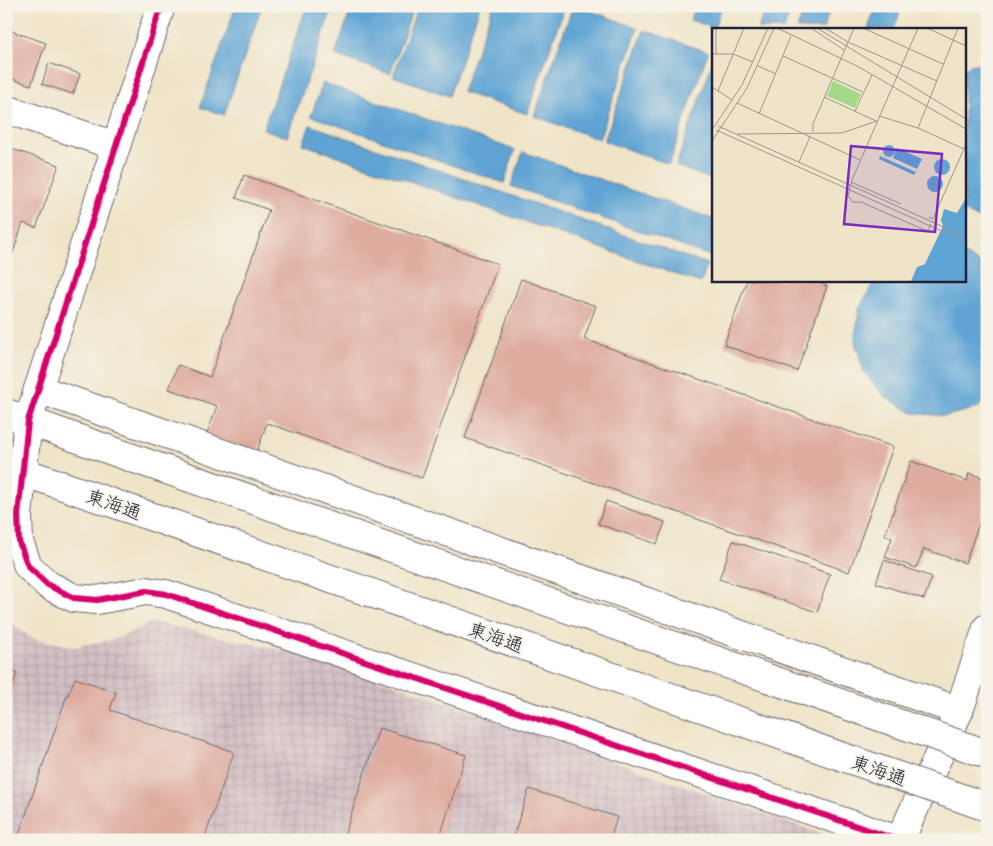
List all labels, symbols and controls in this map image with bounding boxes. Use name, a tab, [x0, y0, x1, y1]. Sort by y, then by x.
inset map	[712, 28, 966, 281]
street label: 東海通	[83, 482, 145, 526]
street label: 東海通	[465, 615, 527, 659]
street label: 東海通	[848, 748, 910, 792]

